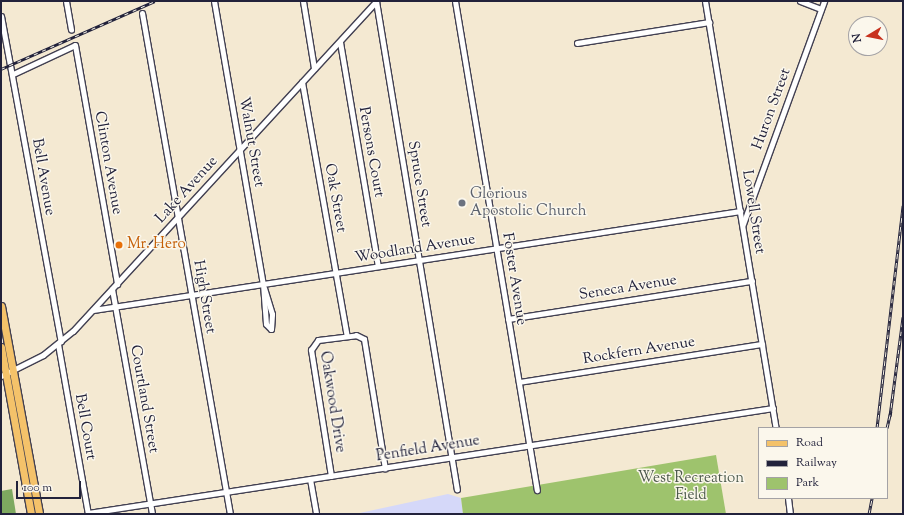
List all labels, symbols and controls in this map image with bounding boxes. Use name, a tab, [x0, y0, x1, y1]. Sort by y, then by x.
north arrow	[848, 16, 888, 56]
text: N	[849, 32, 866, 44]
street label: Huron Street	[749, 66, 795, 152]
street label: Walnut Street	[234, 95, 268, 189]
street label: Persons Court	[354, 105, 388, 199]
street label: Clinton Avenue	[90, 110, 126, 216]
street label: Bell Avenue	[27, 137, 59, 217]
street label: Spruce Street	[403, 140, 435, 228]
street label: Lake Avenue	[152, 153, 222, 227]
street label: Oak Street	[320, 162, 350, 234]
street label: Lowell Street	[737, 169, 769, 255]
place label: Glorious Apostolic Church	[470, 185, 587, 220]
marker: Glorious Apostolic Church	[457, 198, 467, 208]
street label: Woodland Avenue	[354, 231, 476, 267]
street label: Foster Avenue	[498, 232, 530, 326]
place label: Mr. Hero	[127, 236, 186, 254]
marker: Mr. Hero	[114, 240, 124, 250]
street label: High Street	[189, 259, 219, 335]
street label: Seneca Avenue	[578, 271, 678, 305]
street label: Rockfern Avenue	[582, 333, 696, 369]
street label: Courtland Street	[126, 344, 162, 454]
street label: Oakwood Drive	[315, 350, 349, 454]
street label: Bell Court	[70, 392, 100, 462]
legend	[758, 427, 888, 499]
street label: Penfield Avenue	[375, 432, 481, 466]
text: Road	[796, 434, 823, 452]
text: Railway	[796, 454, 837, 472]
park label: West Recreation Field	[638, 469, 744, 504]
scale bar	[18, 473, 83, 499]
text: Park	[796, 474, 819, 492]
text: 100 m	[23, 479, 52, 497]

